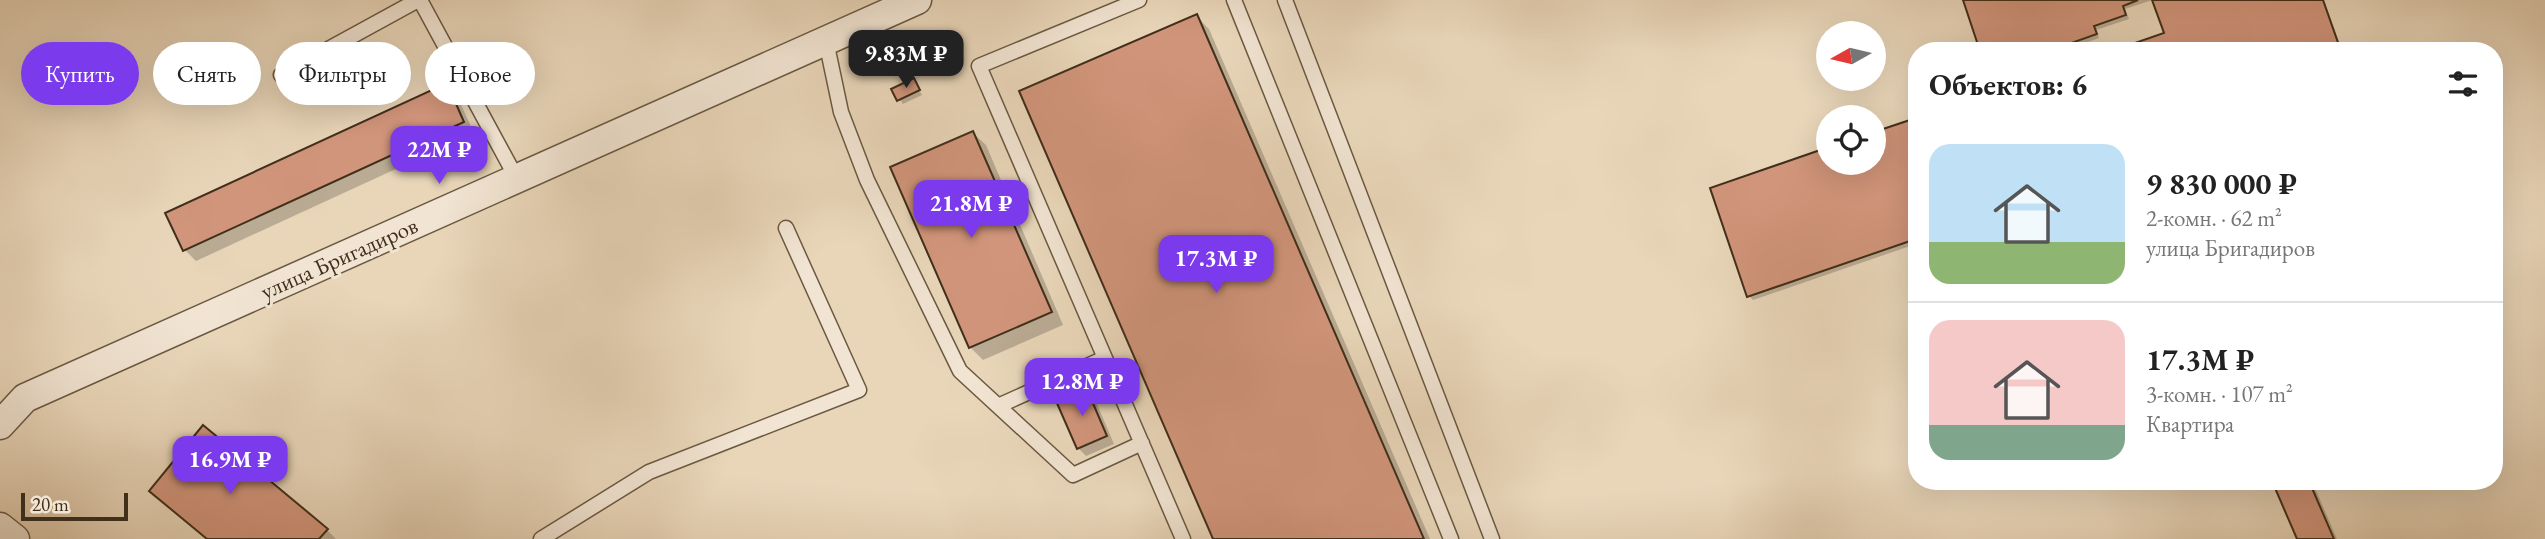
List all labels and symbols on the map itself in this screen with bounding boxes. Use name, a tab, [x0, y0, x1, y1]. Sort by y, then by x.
north arrow	[1816, 21, 1886, 91]
pin: 9.83M ₽	[841, 31, 971, 90]
pin: 22M ₽	[390, 127, 488, 186]
pin: 21.8M ₽	[906, 180, 1036, 240]
street label: улица Бригадиров	[256, 210, 422, 306]
pin: 17.3M ₽	[1151, 236, 1281, 295]
pin: 12.8M ₽	[1017, 358, 1147, 418]
pin: 16.9M ₽	[165, 436, 295, 496]
scale bar	[21, 490, 128, 522]

